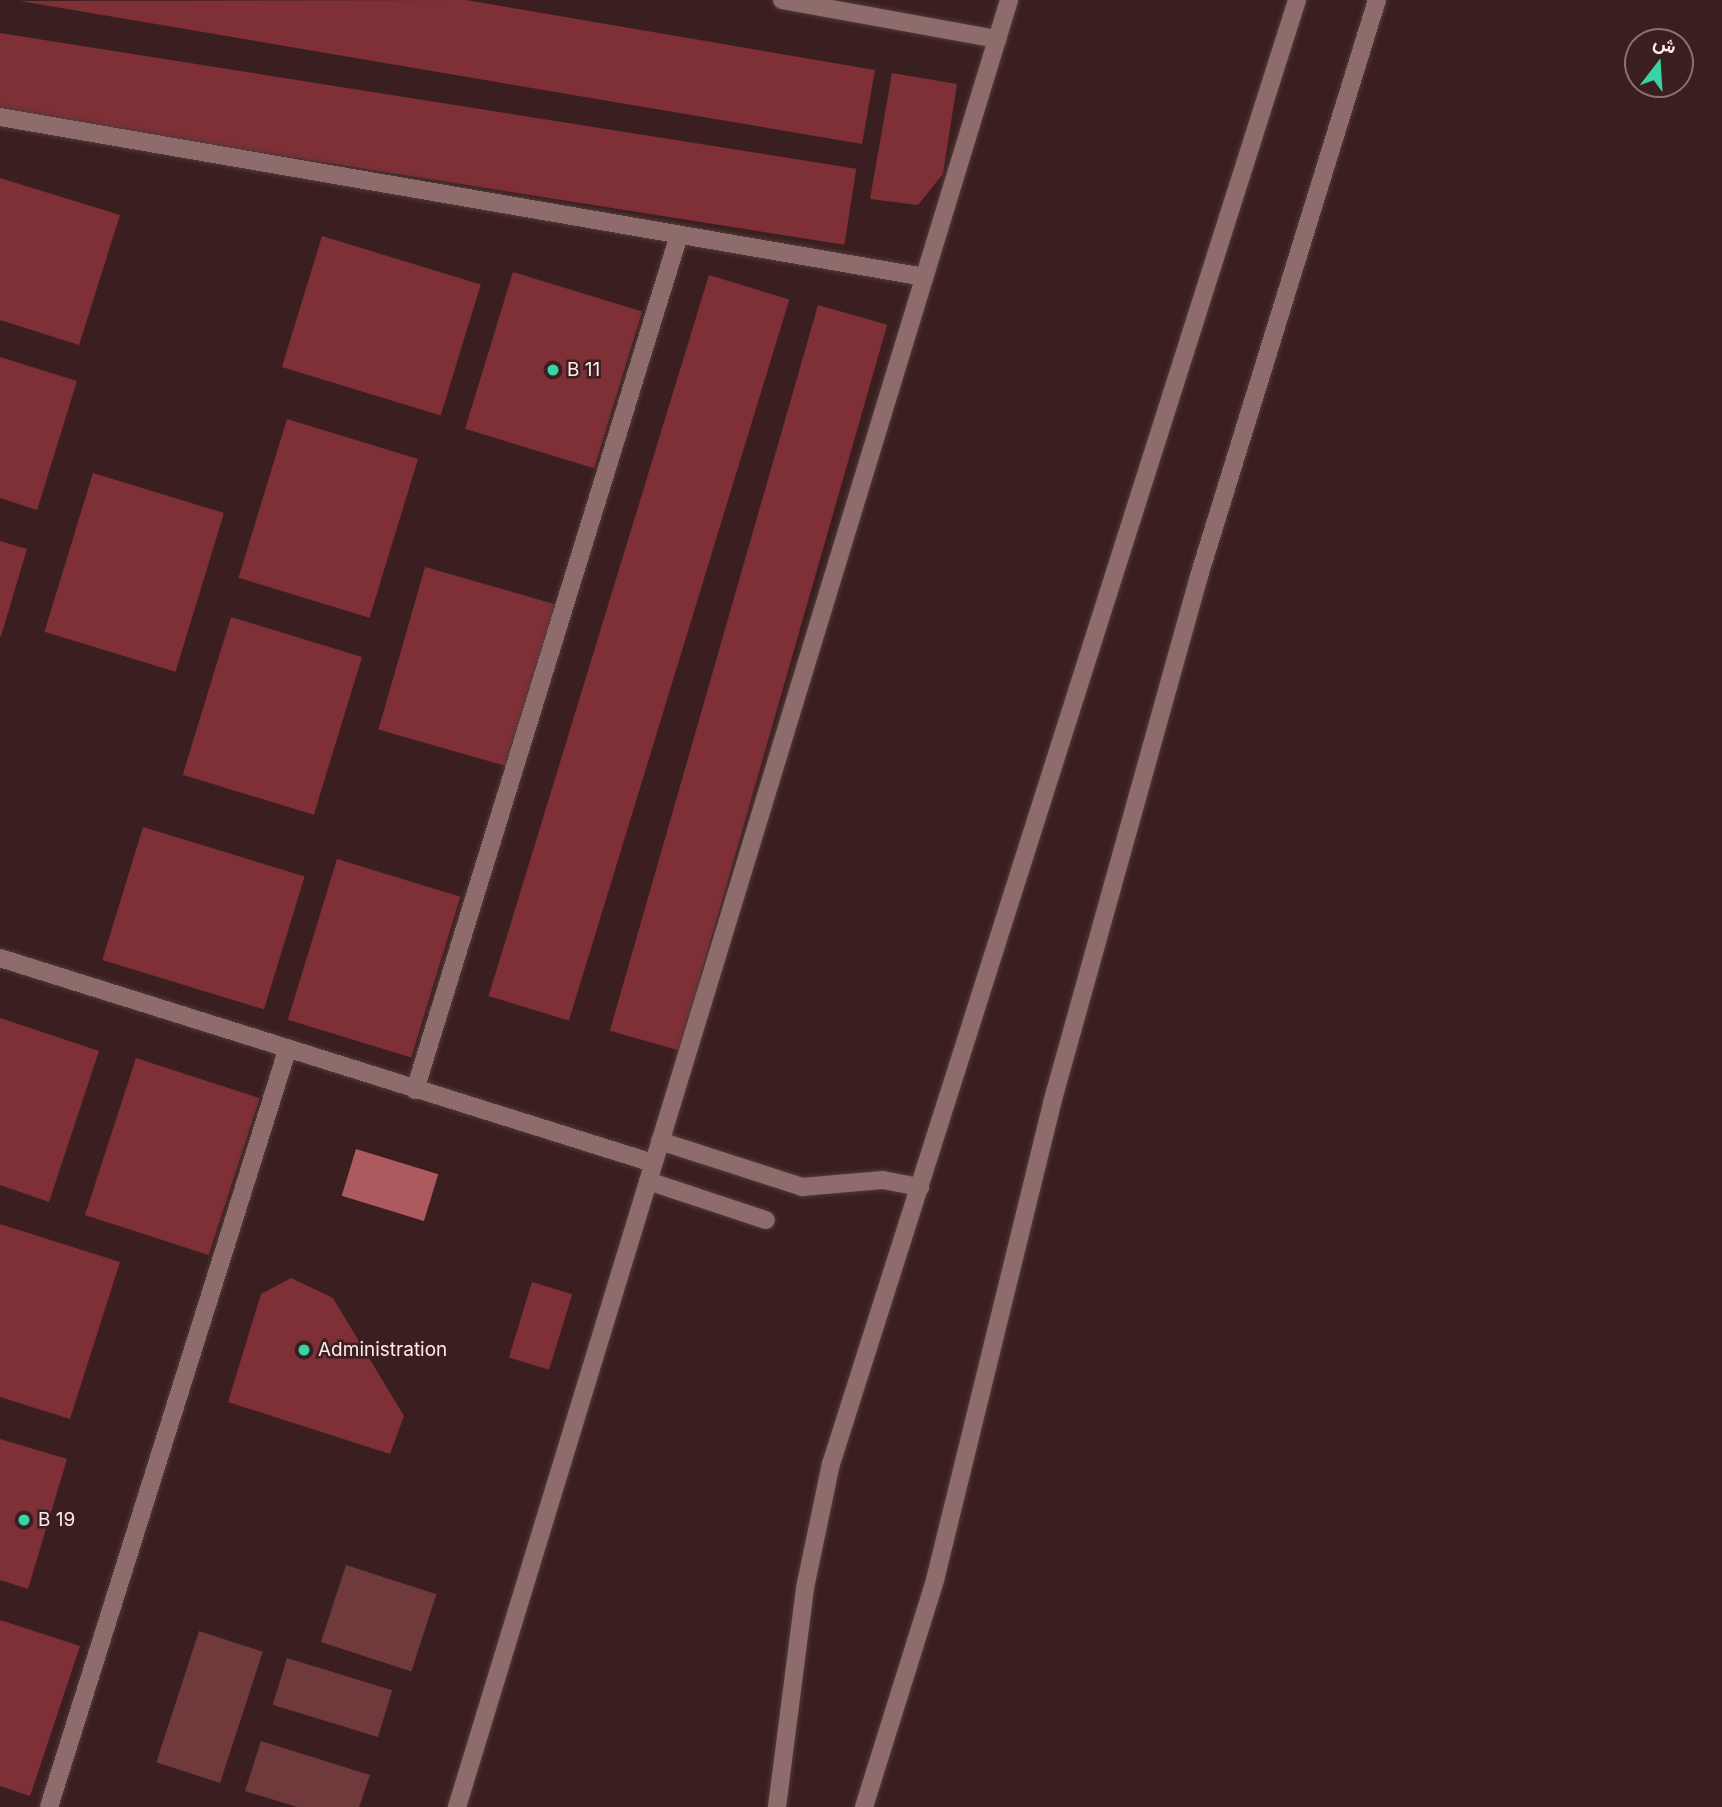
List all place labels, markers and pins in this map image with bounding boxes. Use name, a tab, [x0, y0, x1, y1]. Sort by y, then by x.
place label: B 11	[567, 359, 600, 381]
marker: B 11	[545, 362, 561, 378]
place label: Administration	[318, 1339, 447, 1361]
marker: Administration	[296, 1342, 312, 1358]
place label: B 19	[38, 1509, 75, 1531]
marker: B 19	[16, 1512, 32, 1528]

